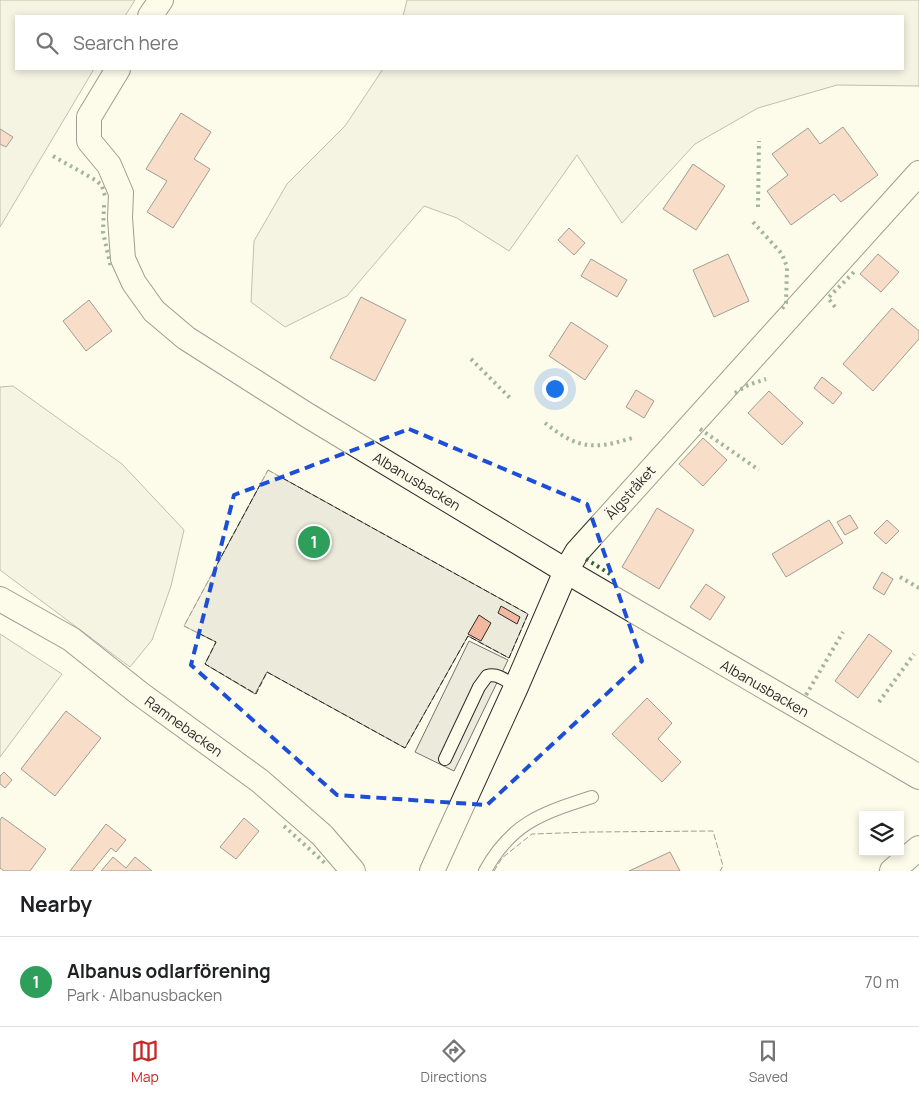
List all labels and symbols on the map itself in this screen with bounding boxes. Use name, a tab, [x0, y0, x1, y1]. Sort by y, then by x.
your location	[542, 376, 568, 402]
street label: Albanusbacken	[370, 447, 464, 515]
street label: Älgstråket	[601, 461, 660, 523]
pin: 1	[298, 523, 330, 561]
street label: Albanusbacken	[717, 655, 813, 721]
street label: Ramnebacken	[141, 691, 227, 761]

